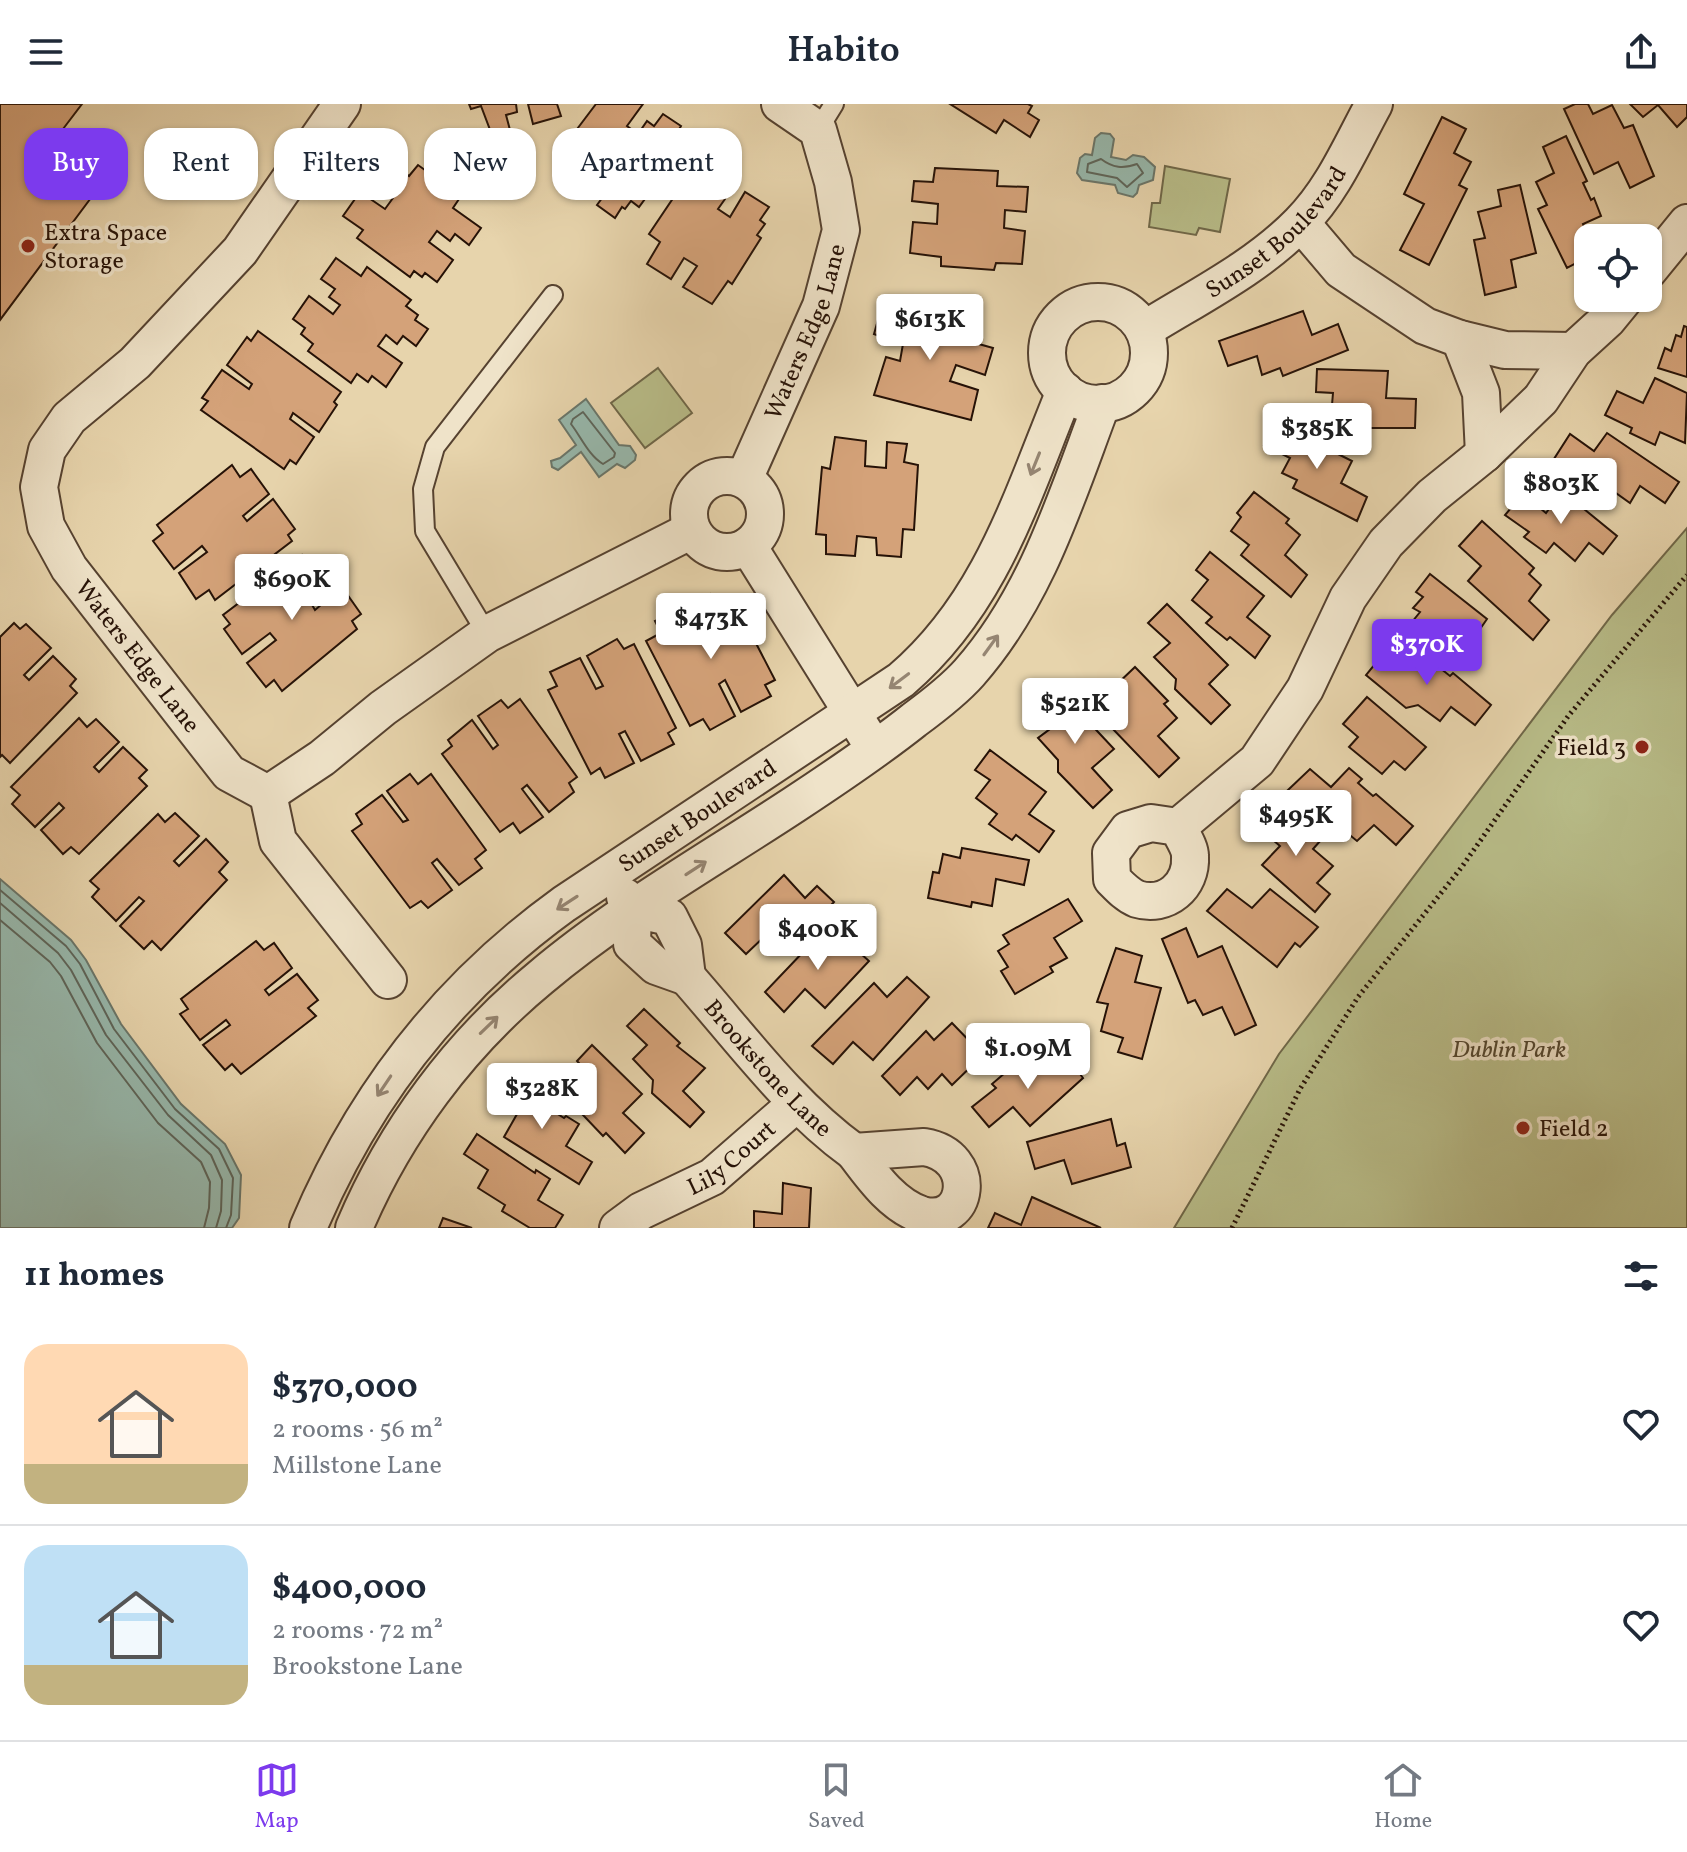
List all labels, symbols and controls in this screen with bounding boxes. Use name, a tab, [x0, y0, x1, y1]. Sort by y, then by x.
text: Habito	[787, 27, 900, 77]
icon: menu	[24, 30, 68, 74]
icon: share	[1619, 30, 1663, 74]
chip: Buy	[24, 128, 128, 200]
chip: Rent	[144, 128, 258, 200]
chip: Filters	[274, 128, 408, 200]
chip: New	[424, 128, 536, 200]
chip: Apartment	[552, 128, 742, 200]
street label: Sunset Boulevard	[1200, 160, 1356, 308]
place label: Extra Space Storage	[44, 217, 167, 279]
map controls	[1574, 224, 1662, 312]
button: locate	[1574, 224, 1662, 312]
marker: Extra Space Storage	[19, 237, 37, 255]
street label: Waters Edge Lane	[757, 240, 856, 426]
pin: $613K	[874, 294, 986, 362]
text: $613K	[894, 302, 966, 338]
pin: $385K	[1261, 403, 1373, 471]
text: $385K	[1281, 411, 1353, 447]
one-way arrow	[1027, 451, 1041, 476]
pin: $803K	[1505, 458, 1617, 526]
text: $803K	[1523, 466, 1599, 502]
pin: $690K	[236, 554, 348, 622]
text: $690K	[253, 562, 331, 598]
street label: Waters Edge Lane	[66, 573, 207, 741]
pin: $473K	[655, 593, 767, 661]
text: $473K	[674, 601, 748, 637]
pin: $370K	[1371, 619, 1483, 687]
text: $370K	[1390, 627, 1464, 663]
one-way arrow	[983, 634, 999, 656]
one-way arrow	[889, 672, 910, 689]
pin: $521K	[1019, 678, 1131, 746]
text: $521K	[1040, 686, 1110, 722]
place label: Field 3	[1557, 732, 1626, 766]
marker: Field 3	[1633, 738, 1651, 756]
street label: Sunset Boulevard	[612, 752, 784, 882]
pin: $495K	[1240, 790, 1352, 858]
text: $495K	[1258, 798, 1334, 834]
one-way arrow	[685, 860, 707, 877]
one-way arrow	[556, 895, 578, 911]
pin: $400K	[762, 904, 874, 972]
text: $400K	[778, 912, 858, 948]
street label: Brookstone Lane	[695, 993, 838, 1146]
one-way arrow	[479, 1015, 499, 1034]
pin: $1.09M	[963, 1023, 1093, 1091]
text: $1.09M	[984, 1031, 1072, 1067]
park label: Dublin Park	[1452, 1034, 1566, 1068]
pin: $328K	[486, 1063, 598, 1131]
text: $328K	[505, 1071, 579, 1107]
one-way arrow	[376, 1074, 392, 1096]
place label: Field 2	[1539, 1113, 1609, 1147]
street label: Lily Court	[682, 1114, 784, 1205]
marker: Field 2	[1514, 1119, 1532, 1137]
text: 11 homes	[24, 1253, 164, 1300]
icon: filters	[1619, 1254, 1663, 1298]
text: $370,000	[272, 1365, 418, 1412]
icon: home	[88, 1376, 184, 1472]
icon: heart	[1619, 1402, 1663, 1446]
text: 2 rooms · 56 m²	[272, 1412, 443, 1448]
text: Millstone Lane	[272, 1448, 442, 1484]
text: $400,000	[272, 1566, 426, 1613]
icon: home	[88, 1577, 184, 1673]
icon: heart	[1619, 1603, 1663, 1647]
text: 2 rooms · 72 m²	[272, 1613, 443, 1649]
text: Brookstone Lane	[272, 1649, 463, 1685]
tab: Map	[255, 1758, 299, 1837]
tab: Saved	[808, 1758, 865, 1837]
tab: Home	[1374, 1758, 1432, 1837]

